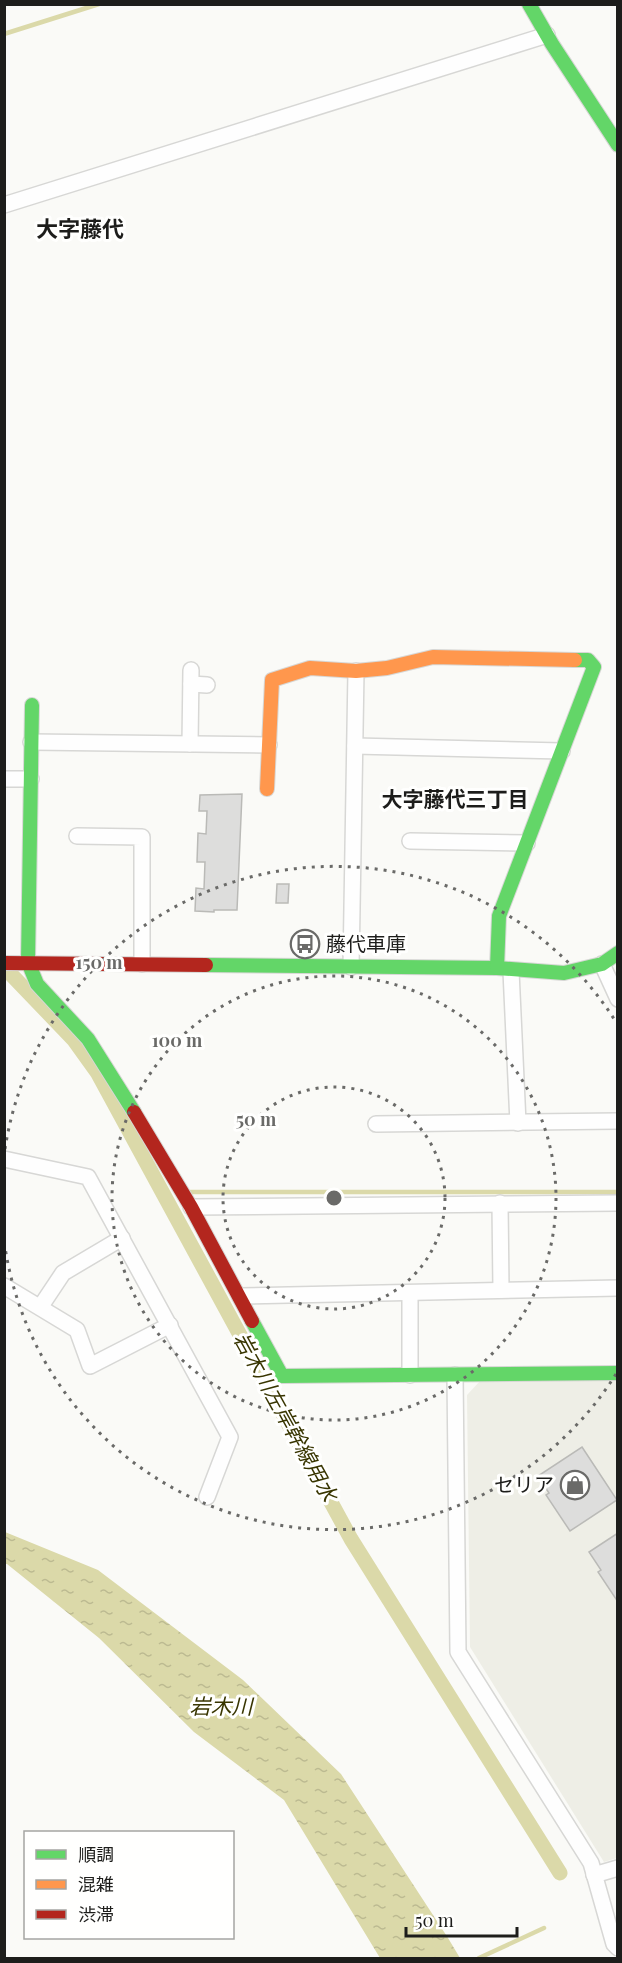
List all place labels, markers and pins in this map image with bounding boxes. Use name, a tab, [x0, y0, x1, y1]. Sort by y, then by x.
bus stop icon: 藤代車庫	[289, 928, 321, 960]
place label: 藤代車庫	[326, 929, 406, 956]
centre of rings	[324, 1188, 344, 1208]
shop icon: セリア	[559, 1469, 591, 1501]
place label: セリア	[494, 1470, 554, 1497]

